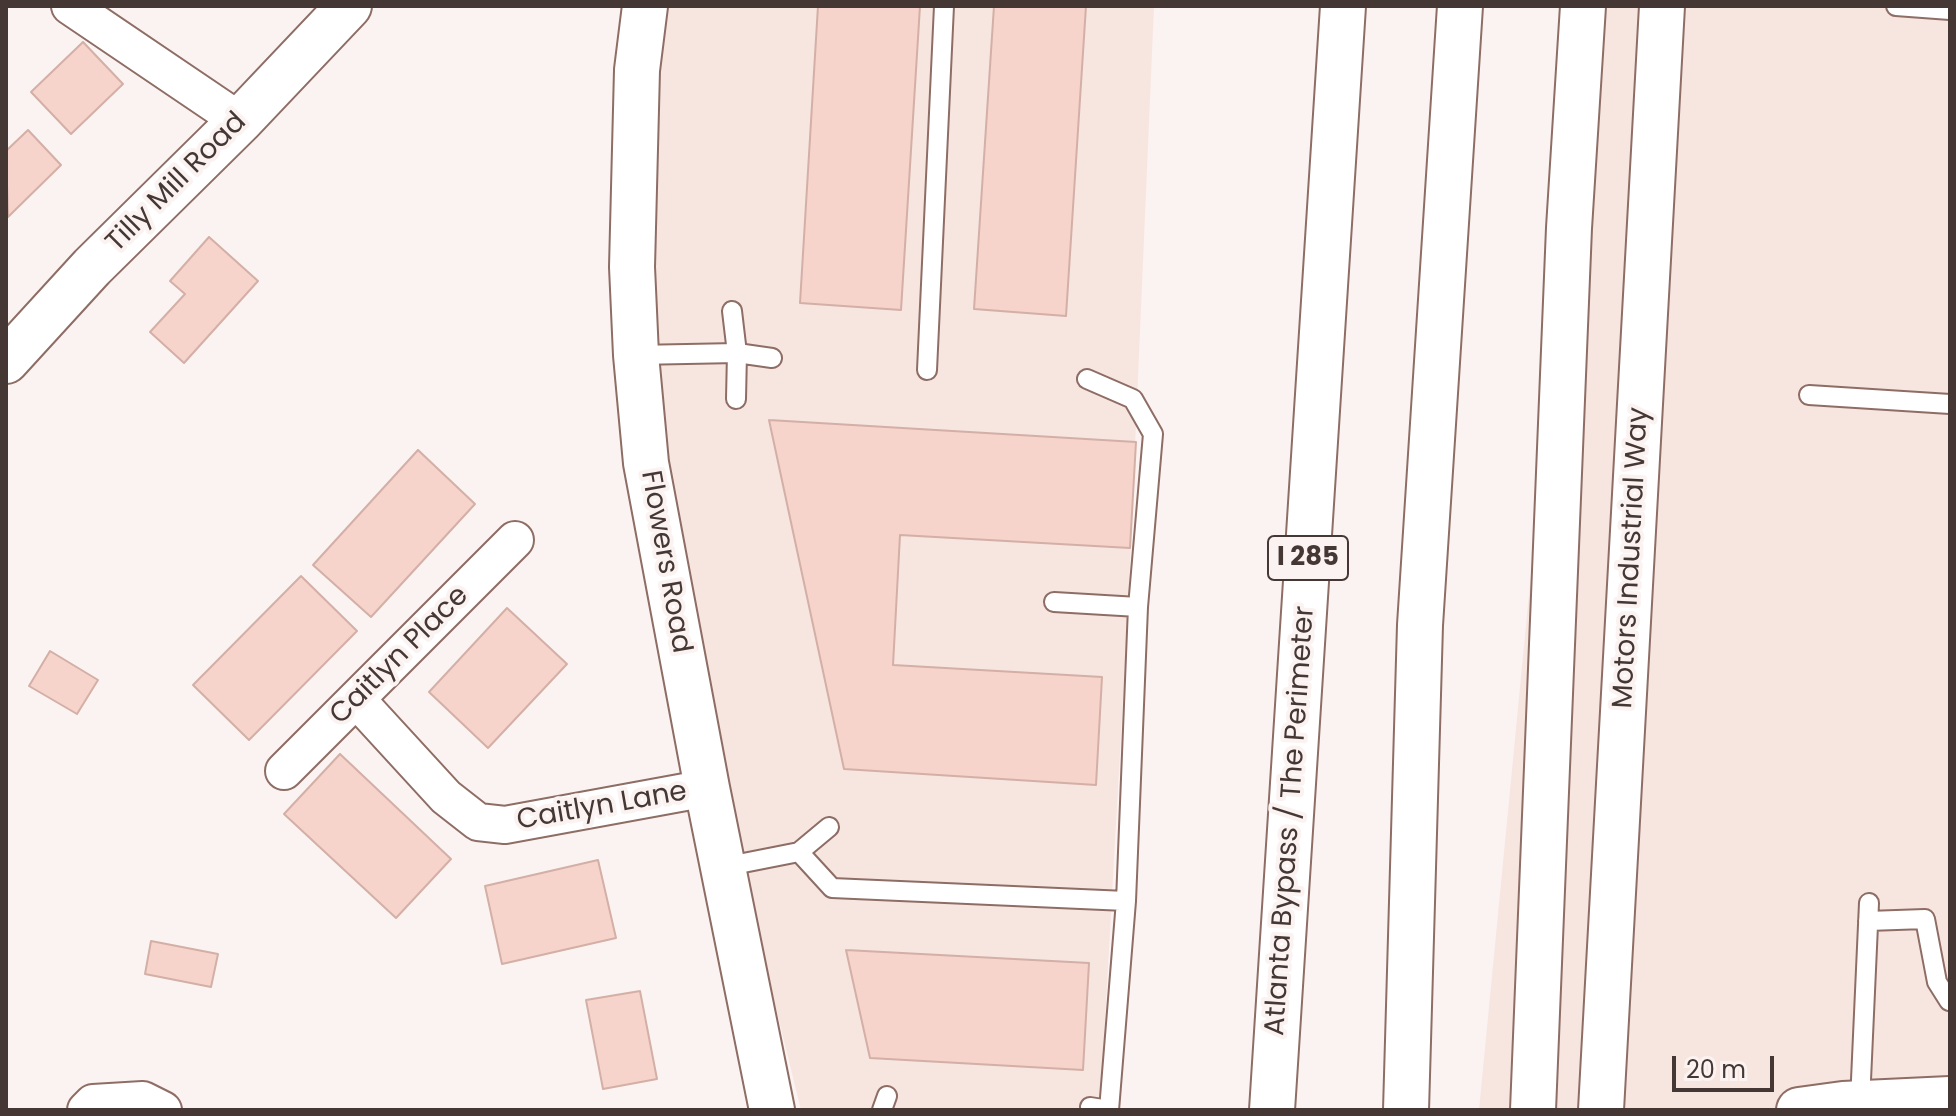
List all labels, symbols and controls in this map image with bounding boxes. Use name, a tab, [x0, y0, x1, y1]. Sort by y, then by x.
street label: Tilly Mill Road	[100, 106, 254, 260]
street label: Motors Industrial Way	[1607, 406, 1657, 710]
street label: Flowers Road	[632, 468, 698, 656]
road number: I 285	[1268, 536, 1348, 580]
street label: Caitlyn Place	[324, 580, 476, 732]
street label: Atlanta Bypass / The Perimeter	[1259, 605, 1323, 1037]
street label: Caitlyn Lane	[514, 776, 690, 838]
scale bar	[1676, 1040, 1778, 1090]
text: 20 m	[1686, 1053, 1746, 1086]

